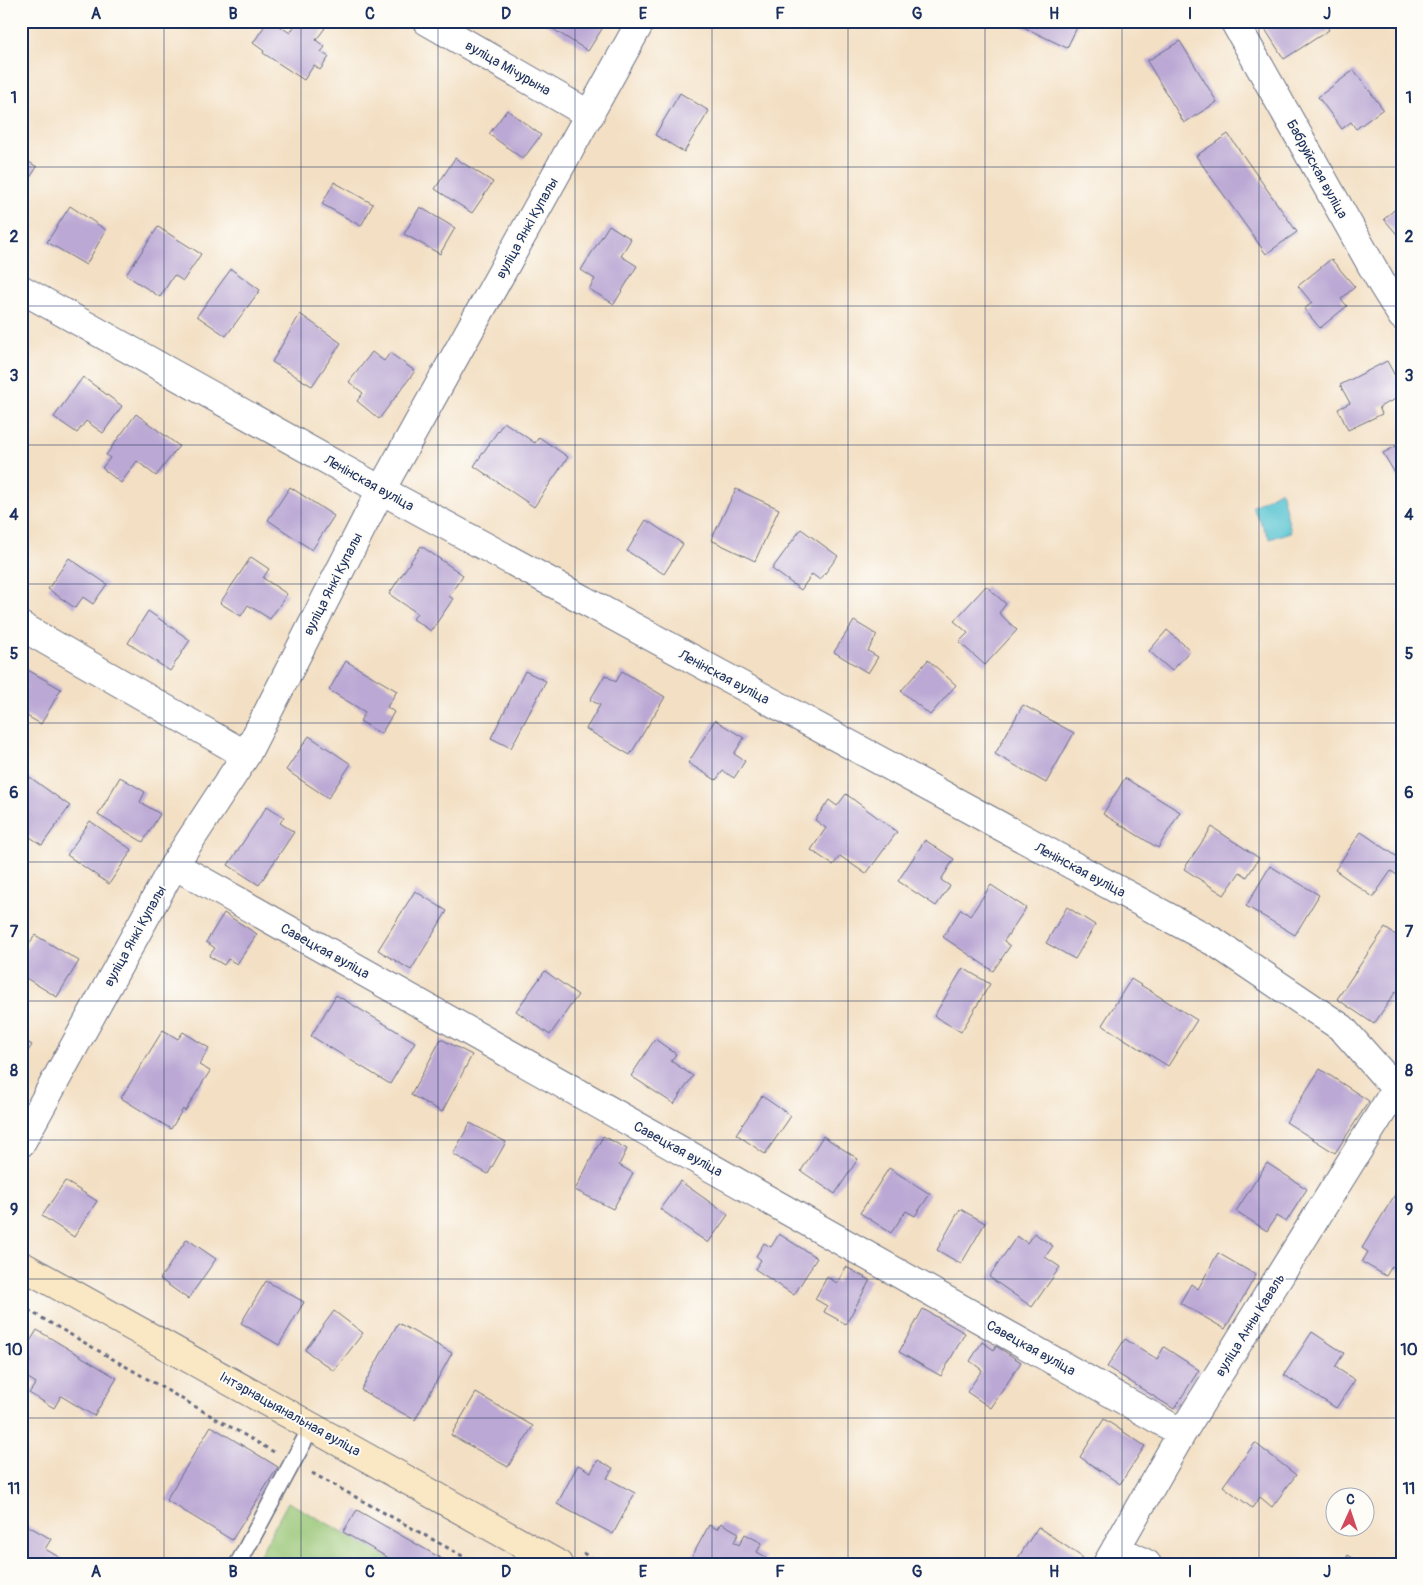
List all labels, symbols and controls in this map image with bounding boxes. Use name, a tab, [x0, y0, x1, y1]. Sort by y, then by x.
text: A	[91, 4, 102, 24]
text: B	[228, 4, 238, 24]
text: C	[365, 4, 375, 24]
text: D	[501, 4, 511, 24]
text: E	[639, 4, 648, 24]
text: F	[775, 4, 785, 24]
text: G	[912, 4, 923, 24]
text: H	[1049, 4, 1059, 24]
text: I	[1188, 4, 1192, 24]
text: J	[1323, 4, 1331, 24]
street label: вуліца Мічурына	[462, 37, 554, 99]
text: 1	[11, 88, 17, 108]
text: 1	[1406, 88, 1412, 108]
street label: Бабруйская вуліца	[1283, 117, 1351, 221]
street label: вуліца Янкі Купалы	[492, 174, 562, 282]
text: 2	[10, 227, 19, 247]
text: 2	[1405, 227, 1414, 247]
text: 3	[10, 366, 19, 386]
text: 3	[1405, 366, 1414, 386]
street label: Ленінская вуліца	[320, 451, 417, 515]
text: 4	[9, 505, 19, 525]
text: 4	[1404, 505, 1414, 525]
street label: вуліца Янкі Купалы	[300, 530, 366, 638]
text: 5	[10, 644, 19, 664]
text: 5	[1405, 644, 1414, 664]
street label: Ленінская вуліца	[675, 645, 772, 708]
text: 6	[9, 783, 19, 803]
text: 6	[1404, 783, 1414, 803]
street label: Ленінская вуліца	[1031, 838, 1128, 901]
street label: вуліца Янкі Купалы	[100, 882, 170, 990]
street label: Савецкая вуліца	[278, 920, 372, 982]
text: 7	[10, 922, 19, 942]
text: 7	[1405, 922, 1414, 942]
text: 8	[10, 1061, 18, 1081]
text: 8	[1405, 1061, 1413, 1081]
street label: Савецкая вуліца	[631, 1118, 725, 1180]
text: 9	[10, 1200, 18, 1220]
text: 9	[1405, 1200, 1413, 1220]
street label: вуліца Анны Каваль	[1212, 1270, 1288, 1380]
street label: Савецкая вуліца	[984, 1317, 1078, 1379]
text: 10	[5, 1340, 23, 1360]
text: 10	[1400, 1340, 1418, 1360]
street label: Інтэрнацыянальная вуліца	[217, 1368, 363, 1460]
text: 11	[8, 1479, 20, 1499]
text: 11	[1403, 1479, 1415, 1499]
north arrow	[1326, 1488, 1376, 1538]
text: С	[1346, 1491, 1356, 1508]
text: A	[91, 1562, 102, 1582]
text: B	[228, 1562, 238, 1582]
text: C	[365, 1562, 375, 1582]
text: D	[501, 1562, 511, 1582]
text: E	[639, 1562, 648, 1582]
text: F	[775, 1562, 785, 1582]
text: G	[912, 1562, 923, 1582]
text: H	[1049, 1562, 1059, 1582]
text: I	[1188, 1562, 1192, 1582]
text: J	[1323, 1562, 1331, 1582]

